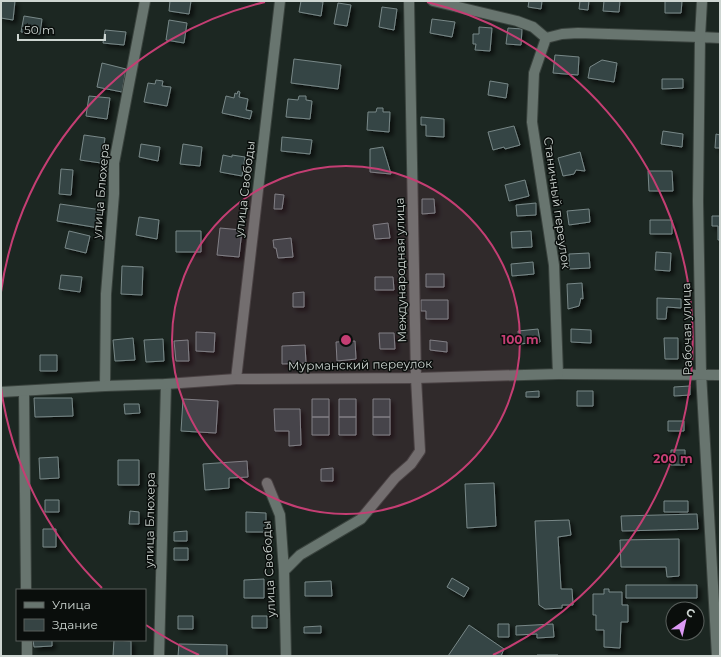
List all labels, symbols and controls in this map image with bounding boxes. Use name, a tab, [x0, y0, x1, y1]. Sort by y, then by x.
scale bar	[18, 16, 105, 42]
text: 50 m	[24, 22, 55, 37]
street label: Станичный переулок	[541, 136, 574, 270]
street label: улица Свободы	[231, 140, 258, 239]
street label: улица Блюхера	[89, 143, 112, 240]
street label: Международная улица	[392, 197, 409, 343]
street label: Рабочая улица	[678, 282, 695, 376]
text: 100 m	[502, 332, 538, 347]
centre of rings	[339, 333, 353, 347]
street label: Мурманский переулок	[288, 356, 432, 373]
text: 200 m	[653, 451, 693, 466]
street label: улица Блюхера	[141, 472, 158, 569]
street label: улица Свободы	[258, 520, 279, 619]
legend	[16, 589, 146, 641]
text: Улица	[52, 597, 91, 612]
north arrow	[665, 601, 705, 641]
text: С	[683, 605, 698, 621]
text: Здание	[52, 617, 98, 632]

